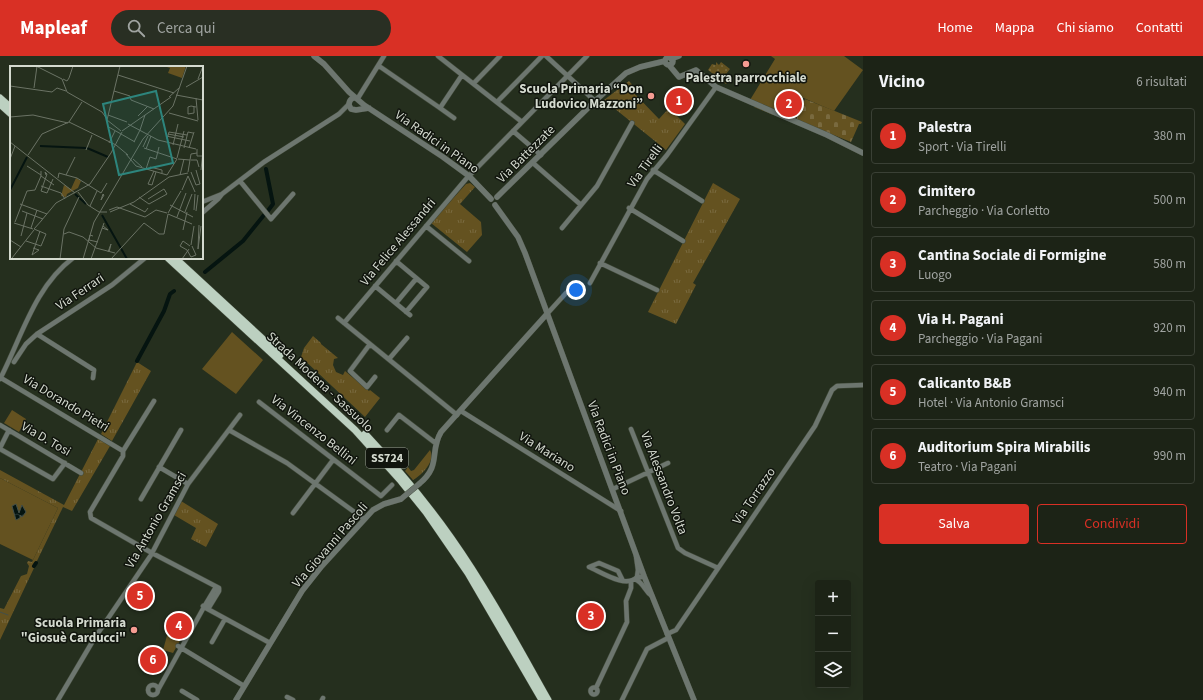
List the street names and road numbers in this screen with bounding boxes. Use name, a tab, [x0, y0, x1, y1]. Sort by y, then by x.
street label: Via Radici in Piano	[391, 106, 483, 178]
street label: Via Battezzate	[493, 121, 559, 187]
street label: Via Tirelli	[623, 141, 667, 191]
street label: Via Felice Alessandri	[356, 194, 440, 290]
street label: Via Ferrari	[52, 269, 108, 315]
street label: Strada Modena - Sassuolo	[263, 328, 377, 436]
street label: Via Dorando Pietri	[19, 370, 113, 436]
street label: Via Vincenzo Bellini	[267, 391, 361, 469]
street label: Via Radici in Piano	[583, 398, 635, 498]
street label: Via D. Tosi	[18, 418, 74, 460]
street label: Via Mariano	[515, 428, 579, 476]
street label: Via Alessandro Volta	[636, 429, 692, 537]
road number: SS724	[366, 448, 408, 468]
street label: Via Torrazzo	[728, 464, 780, 528]
street label: Via Antonio Gramsci	[121, 468, 191, 572]
street label: Via Giovanni Pascoli	[288, 498, 372, 592]

